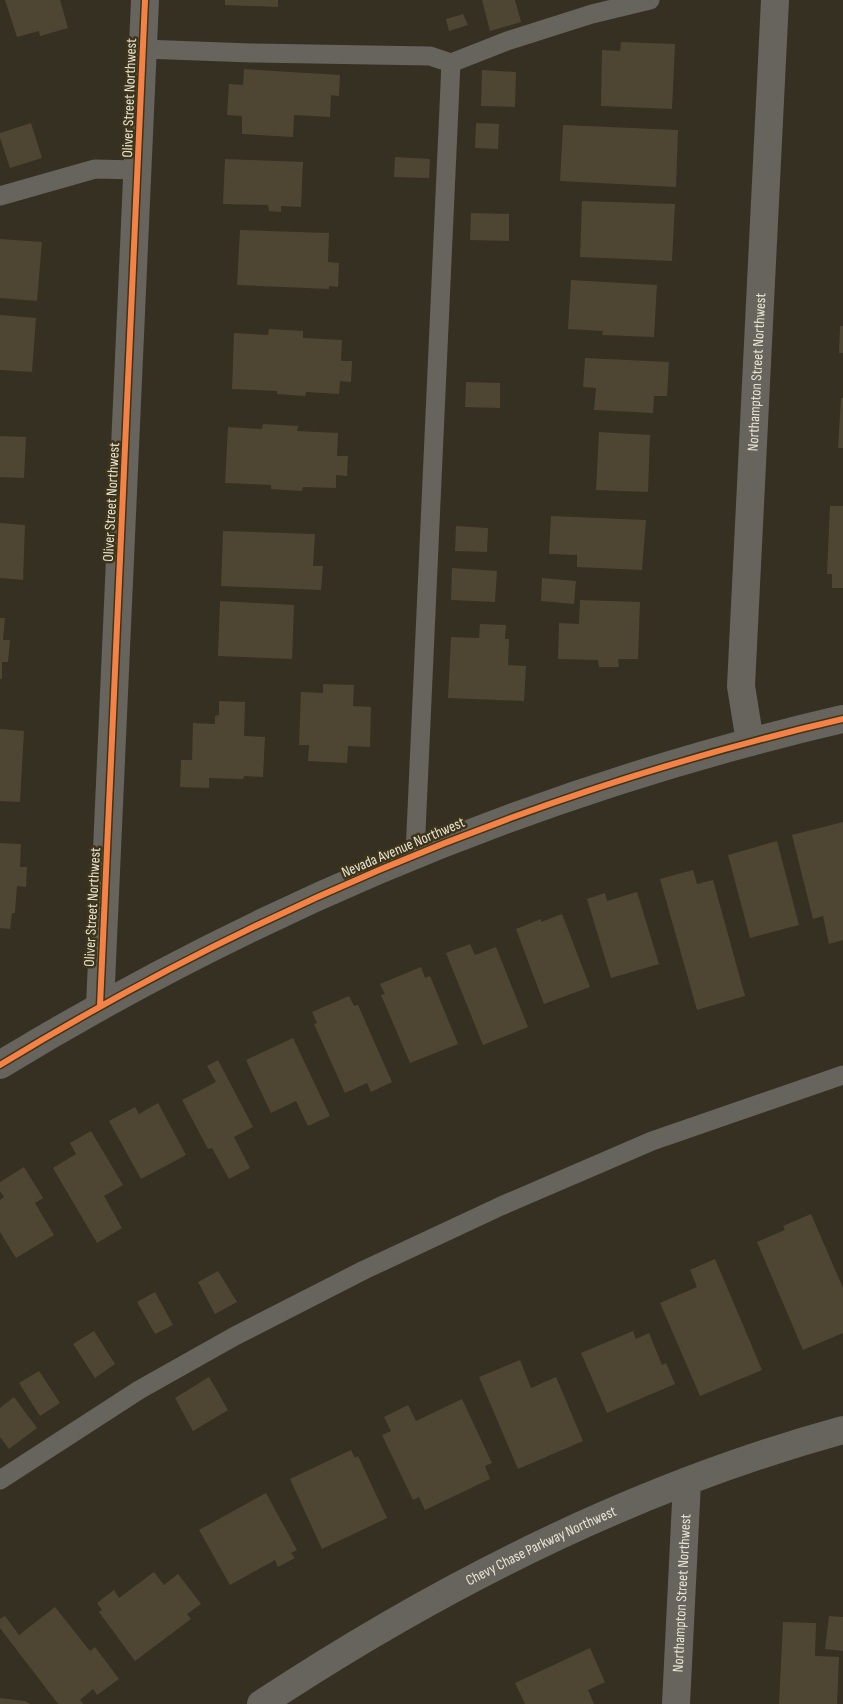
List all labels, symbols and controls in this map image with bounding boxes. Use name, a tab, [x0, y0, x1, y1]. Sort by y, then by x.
street label: Oliver Street Northwest	[118, 38, 141, 158]
street label: Northampton Street Northwest	[744, 292, 770, 452]
street label: Oliver Street Northwest	[99, 441, 124, 562]
street label: Nevada Avenue Northwest	[339, 813, 468, 882]
street label: Oliver Street Northwest	[80, 846, 105, 967]
street label: Chevy Chase Parkway Northwest	[463, 1502, 620, 1590]
street label: Northampton Street Northwest	[669, 1513, 695, 1673]

